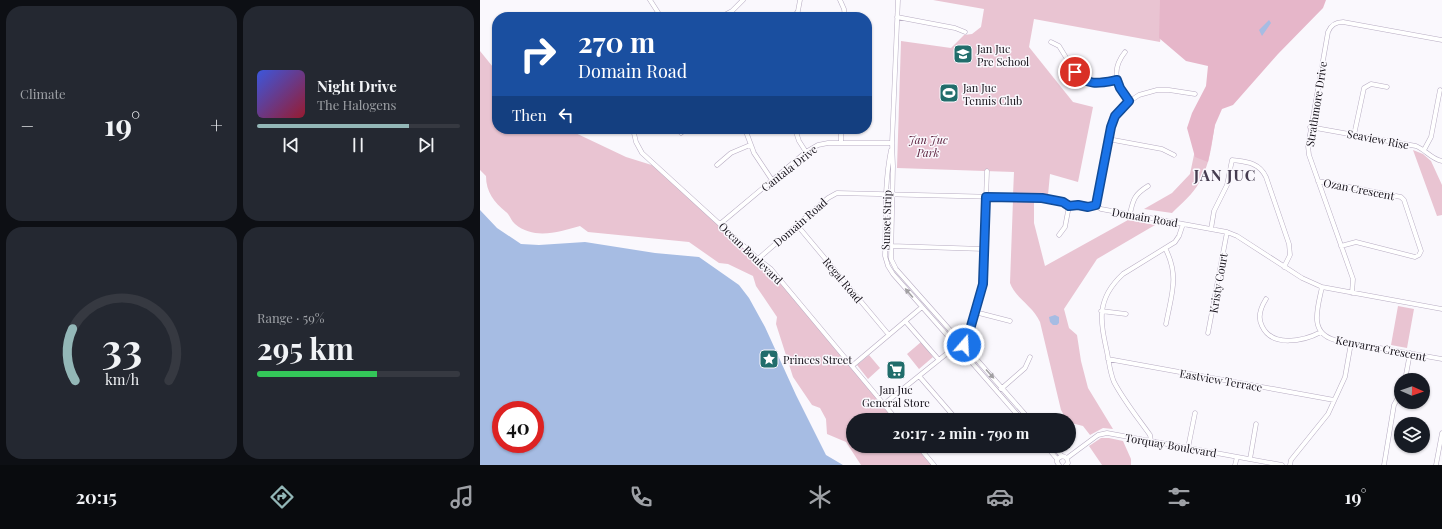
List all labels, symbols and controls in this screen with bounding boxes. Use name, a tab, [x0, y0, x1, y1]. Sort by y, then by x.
text: 270 m	[578, 23, 655, 60]
icon: right	[512, 28, 564, 80]
place label: Jan Juc Pre School	[976, 41, 1029, 69]
school or university icon: Jan Juc Pre School	[952, 43, 974, 65]
pin	[1058, 55, 1092, 89]
text: Domain Road	[578, 59, 687, 83]
street label: Strathmore Drive	[1302, 60, 1330, 148]
icon: arrive	[1064, 61, 1086, 83]
text: Night Drive	[317, 76, 397, 96]
place label: Jan Juc Tennis Club	[962, 80, 1022, 108]
sports icon: Jan Juc Tennis Club	[938, 82, 960, 104]
text: Climate	[20, 85, 66, 102]
text: The Halogens	[317, 96, 396, 113]
text: 19°	[104, 104, 140, 144]
icon: left	[555, 104, 577, 126]
text: Then	[512, 105, 547, 125]
text: −	[20, 110, 34, 140]
text: +	[210, 110, 223, 140]
street label: Seaview Rise	[1346, 126, 1411, 152]
park label: Jan Juc Park	[908, 132, 948, 160]
icon: previous	[280, 134, 302, 156]
icon: pause	[347, 134, 369, 156]
icon: next	[415, 134, 437, 156]
street label: Cantala Drive	[758, 141, 820, 195]
district label: JAN JUC	[1193, 165, 1256, 185]
street label: Ozan Crescent	[1322, 175, 1396, 203]
street label: Sunset Strip	[877, 190, 895, 250]
street label: Domain Road	[770, 194, 831, 250]
street label: Domain Road	[1111, 204, 1180, 230]
street label: Ocean Boulevard	[716, 219, 787, 288]
street label: Kristy Court	[1205, 252, 1231, 314]
street label: Regal Road	[820, 254, 867, 306]
one-way arrow	[905, 288, 914, 298]
text: Range · 59%	[257, 309, 324, 326]
text: 33	[101, 319, 142, 374]
position arrow	[943, 324, 985, 366]
text: 295 km	[257, 328, 354, 368]
street label: Kenvarra Crescent	[1334, 332, 1428, 364]
place icon: Princes Street	[758, 348, 780, 370]
place label: Princes Street	[783, 352, 852, 367]
supermarket icon: Jan Juc General Store	[885, 359, 907, 381]
street label: Eastview Terrace	[1178, 365, 1264, 395]
text: km/h	[104, 369, 139, 388]
one-way arrow	[985, 369, 995, 379]
north arrow	[1394, 373, 1430, 409]
map controls	[1394, 373, 1430, 453]
place label: Jan Juc General Store	[862, 382, 930, 410]
speed limit sign: 40	[492, 401, 544, 453]
button: layers	[1394, 417, 1430, 453]
text: 20:17 · 2 min · 790 m	[893, 423, 1029, 443]
street label: Torquay Boulevard	[1124, 430, 1219, 461]
icon: directions	[268, 483, 296, 511]
icon: music	[448, 483, 476, 511]
icon: phone	[627, 483, 655, 511]
icon: climate	[806, 483, 834, 511]
icon: car	[986, 483, 1014, 511]
icon: filters	[1165, 483, 1193, 511]
text: 20:15	[76, 485, 117, 509]
text: 19°	[1345, 485, 1366, 509]

